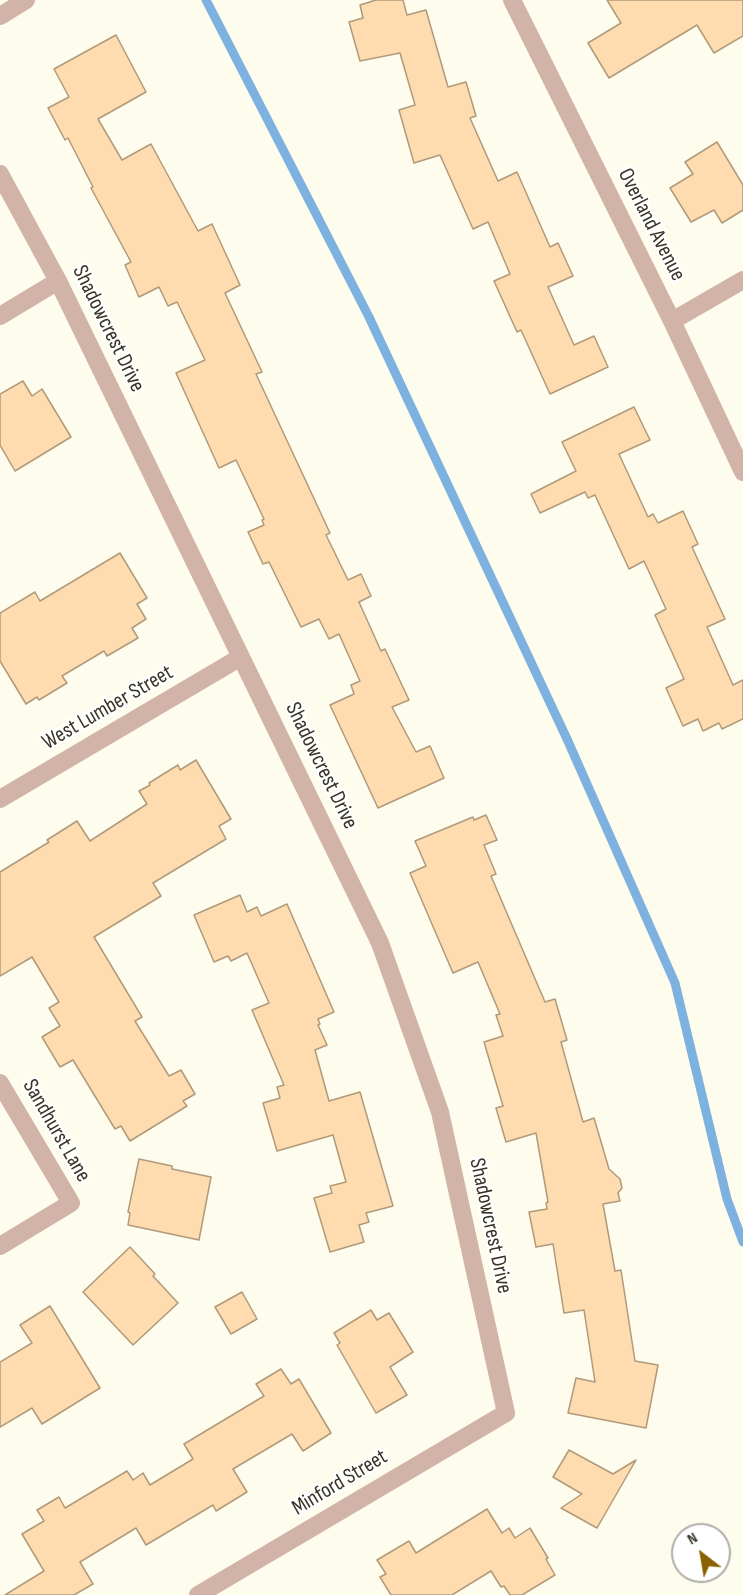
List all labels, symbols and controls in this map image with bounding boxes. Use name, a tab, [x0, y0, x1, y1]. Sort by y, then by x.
street label: Overland Avenue	[611, 164, 691, 286]
street label: Shadowcrest Drive	[66, 261, 150, 397]
street label: West Lumber Street	[38, 660, 178, 756]
street label: Shadowcrest Drive	[279, 698, 363, 834]
street label: Sandhurst Lane	[16, 1075, 96, 1187]
street label: Shadowcrest Drive	[463, 1156, 517, 1296]
street label: Minford Street	[287, 1444, 393, 1522]
north arrow	[671, 1523, 731, 1583]
text: N	[684, 1529, 701, 1549]

